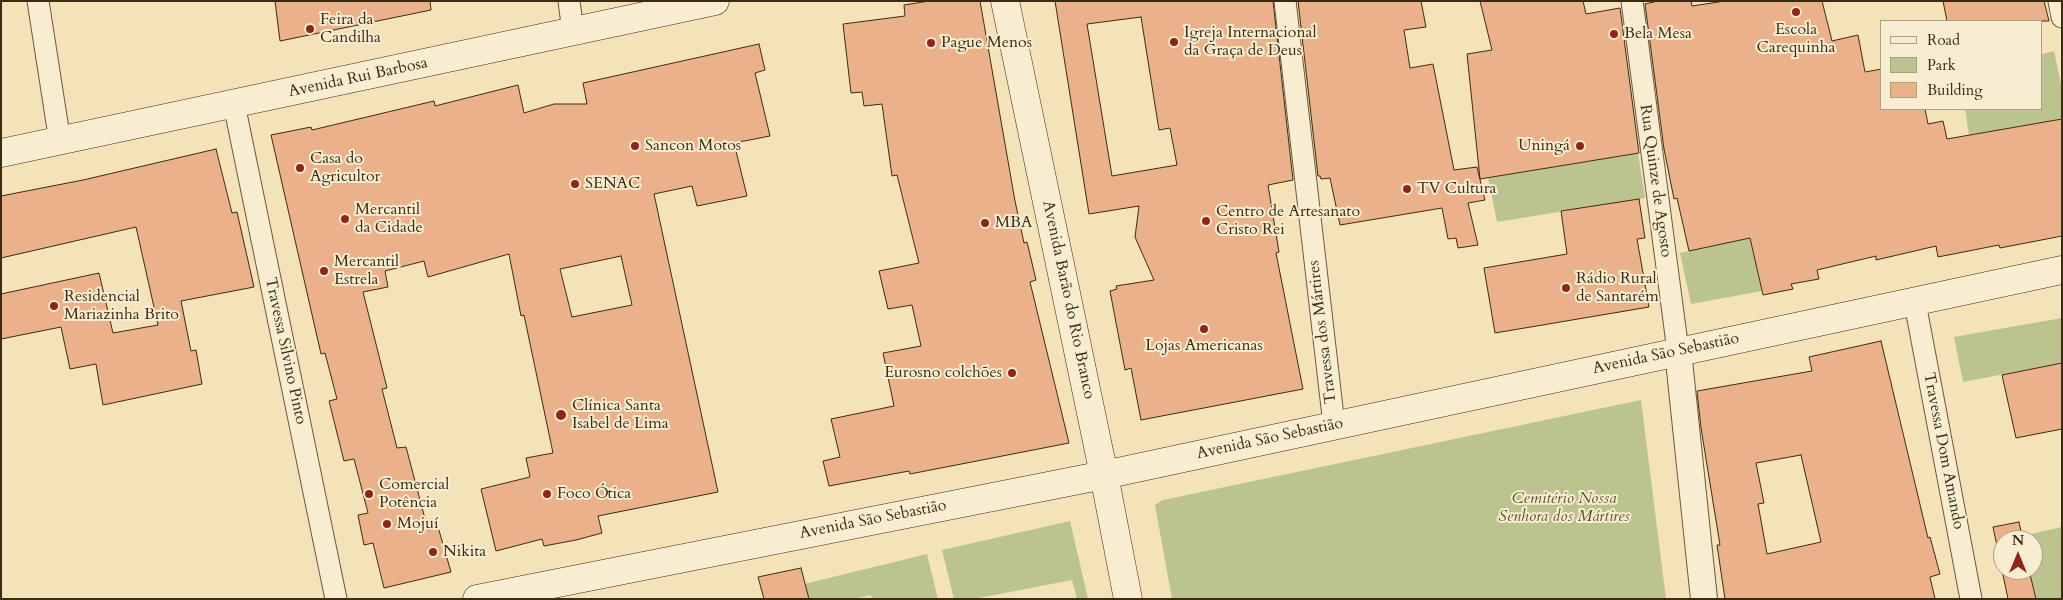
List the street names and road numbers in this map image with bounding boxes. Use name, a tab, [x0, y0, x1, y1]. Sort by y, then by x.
street label: Avenida Rui Barbosa	[287, 54, 429, 102]
street label: Rua Quinze de Agosto	[1635, 103, 1675, 259]
street label: Avenida Barão do Rio Branco	[1038, 199, 1098, 401]
street label: Travessa dos Mártires	[1305, 259, 1341, 405]
street label: Travessa Silvino Pinto	[260, 276, 310, 426]
street label: Avenida São Sebastião	[1591, 329, 1741, 379]
street label: Travessa Dom Amando	[1918, 371, 1968, 531]
street label: Avenida São Sebastião	[1195, 414, 1345, 464]
street label: Avenida São Sebastião	[798, 496, 948, 544]

